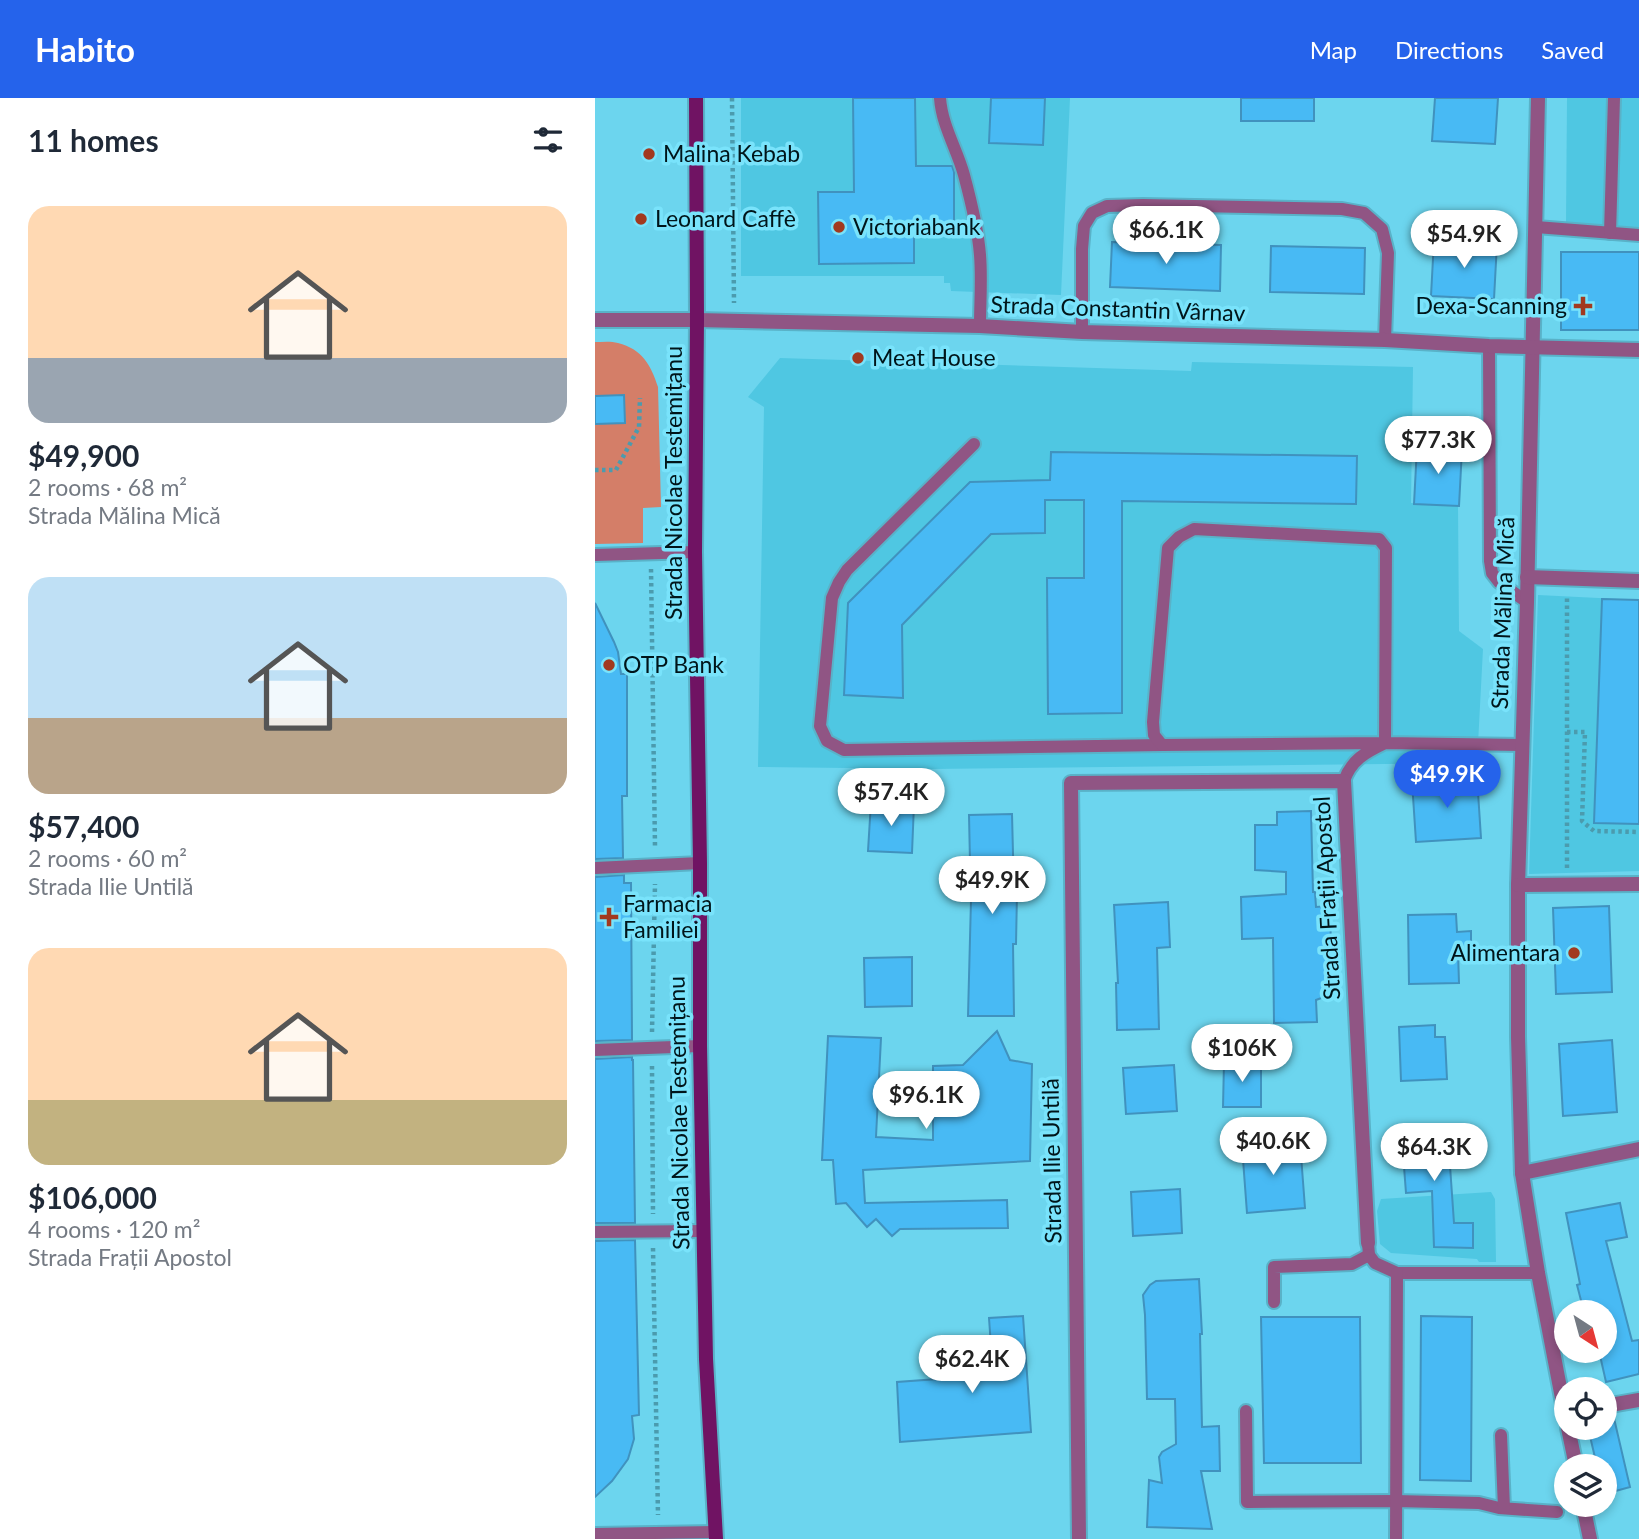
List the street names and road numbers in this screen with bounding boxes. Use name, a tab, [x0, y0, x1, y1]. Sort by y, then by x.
street label: Strada Constantin Vârnav	[990, 290, 1246, 326]
street label: Strada Nicolae Testemițanu	[659, 346, 687, 620]
street label: Strada Mălina Mică	[1485, 516, 1519, 710]
street label: Strada Frații Apostol	[1307, 795, 1345, 1001]
street label: Strada Nicolae Testemițanu	[662, 976, 694, 1250]
street label: Strada Ilie Untilă	[1036, 1078, 1066, 1244]

